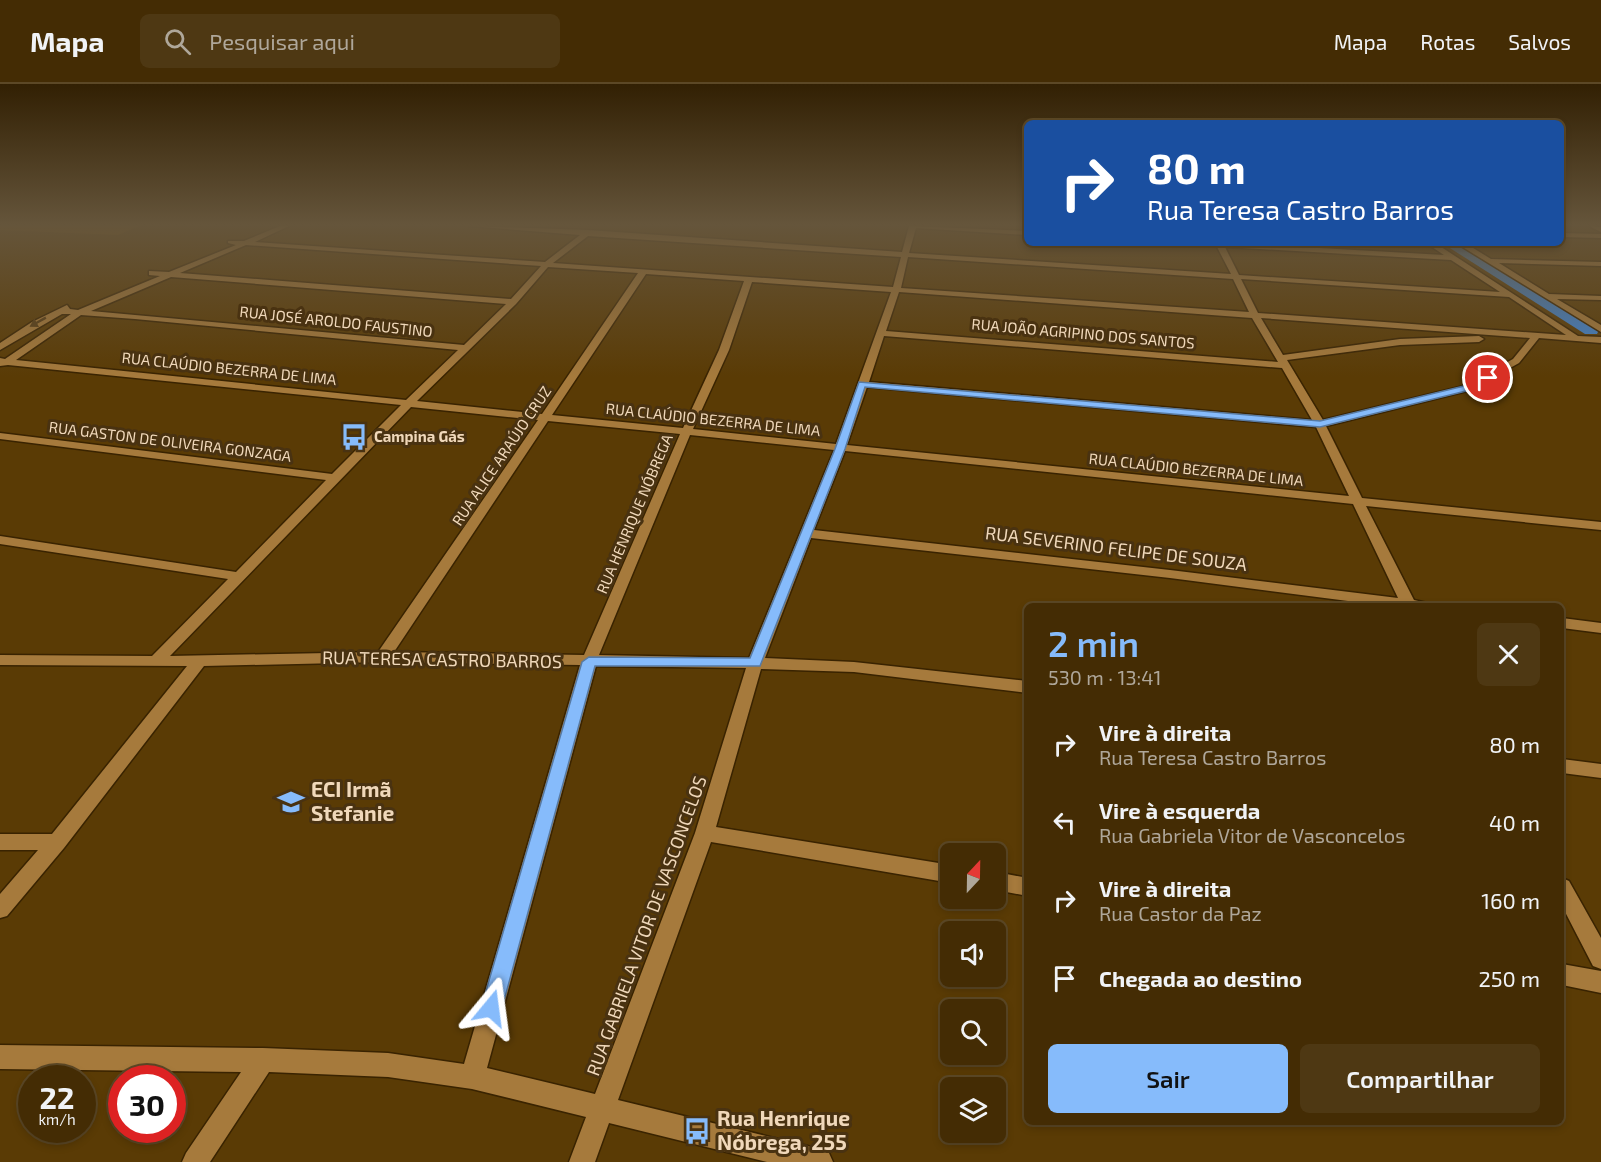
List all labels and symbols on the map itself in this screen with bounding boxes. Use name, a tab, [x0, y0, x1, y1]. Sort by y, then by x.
street label: RUA JOSÉ AROLDO FAUSTINO	[239, 302, 434, 340]
street label: RUA JOÃO AGRIPINO DOS SANTOS	[971, 314, 1196, 352]
one-way arrow	[30, 317, 47, 327]
street label: RUA CLAÚDIO BEZERRA DE LIMA	[121, 348, 338, 388]
pin	[1462, 352, 1513, 403]
street label: RUA ALICE ARAÚJO CRUZ	[448, 382, 555, 529]
street label: RUA CLAÚDIO BEZERRA DE LIMA	[605, 399, 822, 439]
street label: RUA GASTON DE OLIVEIRA GONZAGA	[48, 417, 293, 465]
bus stop icon: Campina Gás	[339, 422, 369, 452]
place label: Campina Gás	[374, 427, 465, 445]
street label: RUA HENRIQUE NÓBREGA	[592, 430, 677, 597]
street label: RUA CLAÚDIO BEZERRA DE LIMA	[1088, 449, 1305, 489]
street label: RUA SEVERINO FELIPE DE SOUZA	[984, 521, 1249, 575]
street label: RUA TERESA CASTRO BARROS	[322, 646, 562, 672]
street label: RUA GABRIELA VITOR DE VASCONCELOS	[581, 773, 711, 1079]
place label: ECI Irmã Stefanie	[311, 776, 395, 825]
school or university icon: ECI Irmã Stefanie	[276, 787, 306, 817]
north arrow	[940, 843, 1006, 909]
position arrow	[459, 976, 523, 1040]
speed limit sign: 30	[108, 1065, 186, 1143]
place label: Rua Henrique Nóbrega, 255	[717, 1105, 850, 1154]
bus stop icon: Rua Henrique Nóbrega, 255	[682, 1116, 712, 1146]

